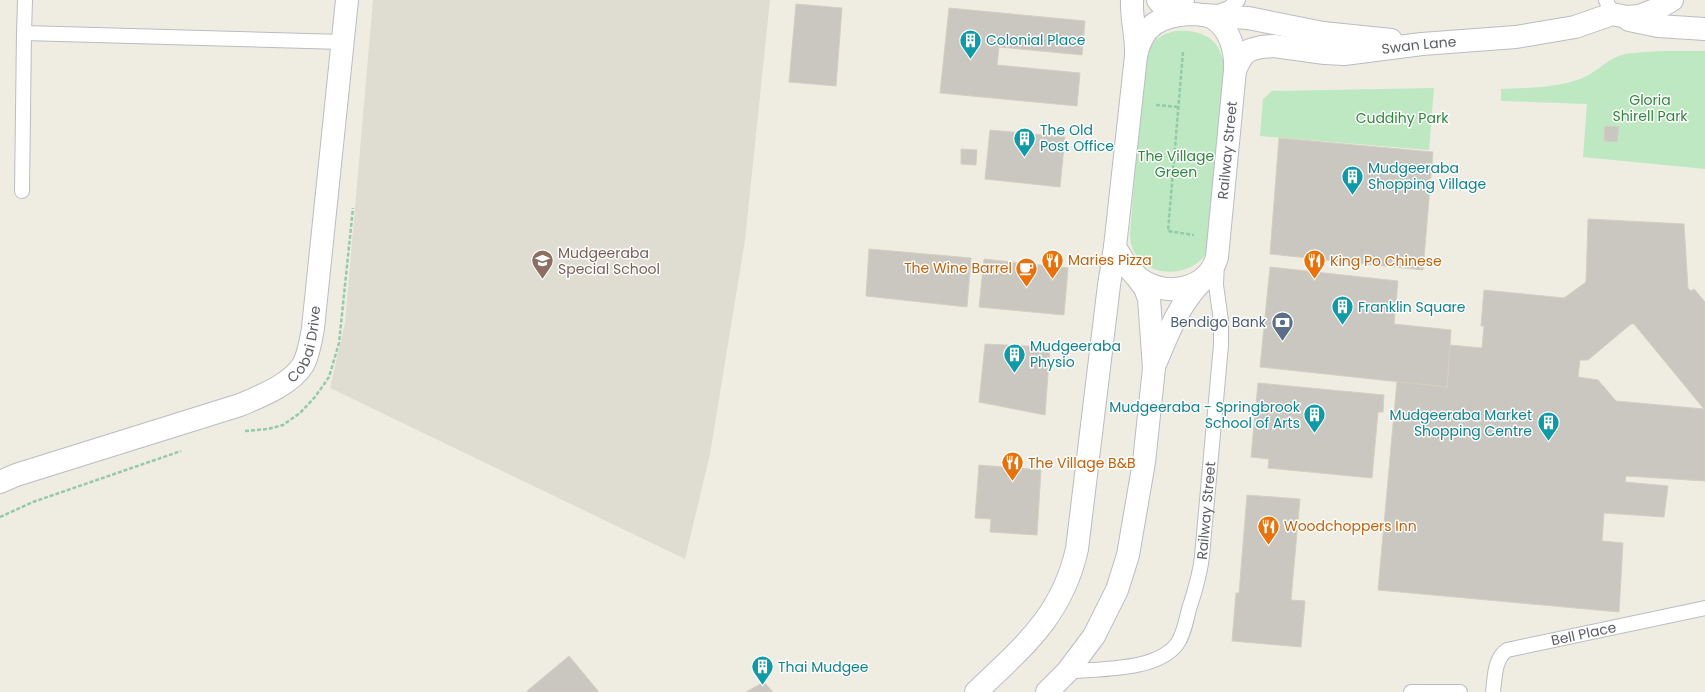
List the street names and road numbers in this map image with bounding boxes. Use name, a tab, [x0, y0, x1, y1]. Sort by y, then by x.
street label: Swan Lane	[1380, 31, 1457, 59]
street label: Railway Street	[1213, 100, 1242, 200]
street label: Cobai Drive	[283, 305, 325, 387]
street label: Railway Street	[1192, 461, 1220, 561]
street label: Bell Place	[1549, 617, 1618, 650]

